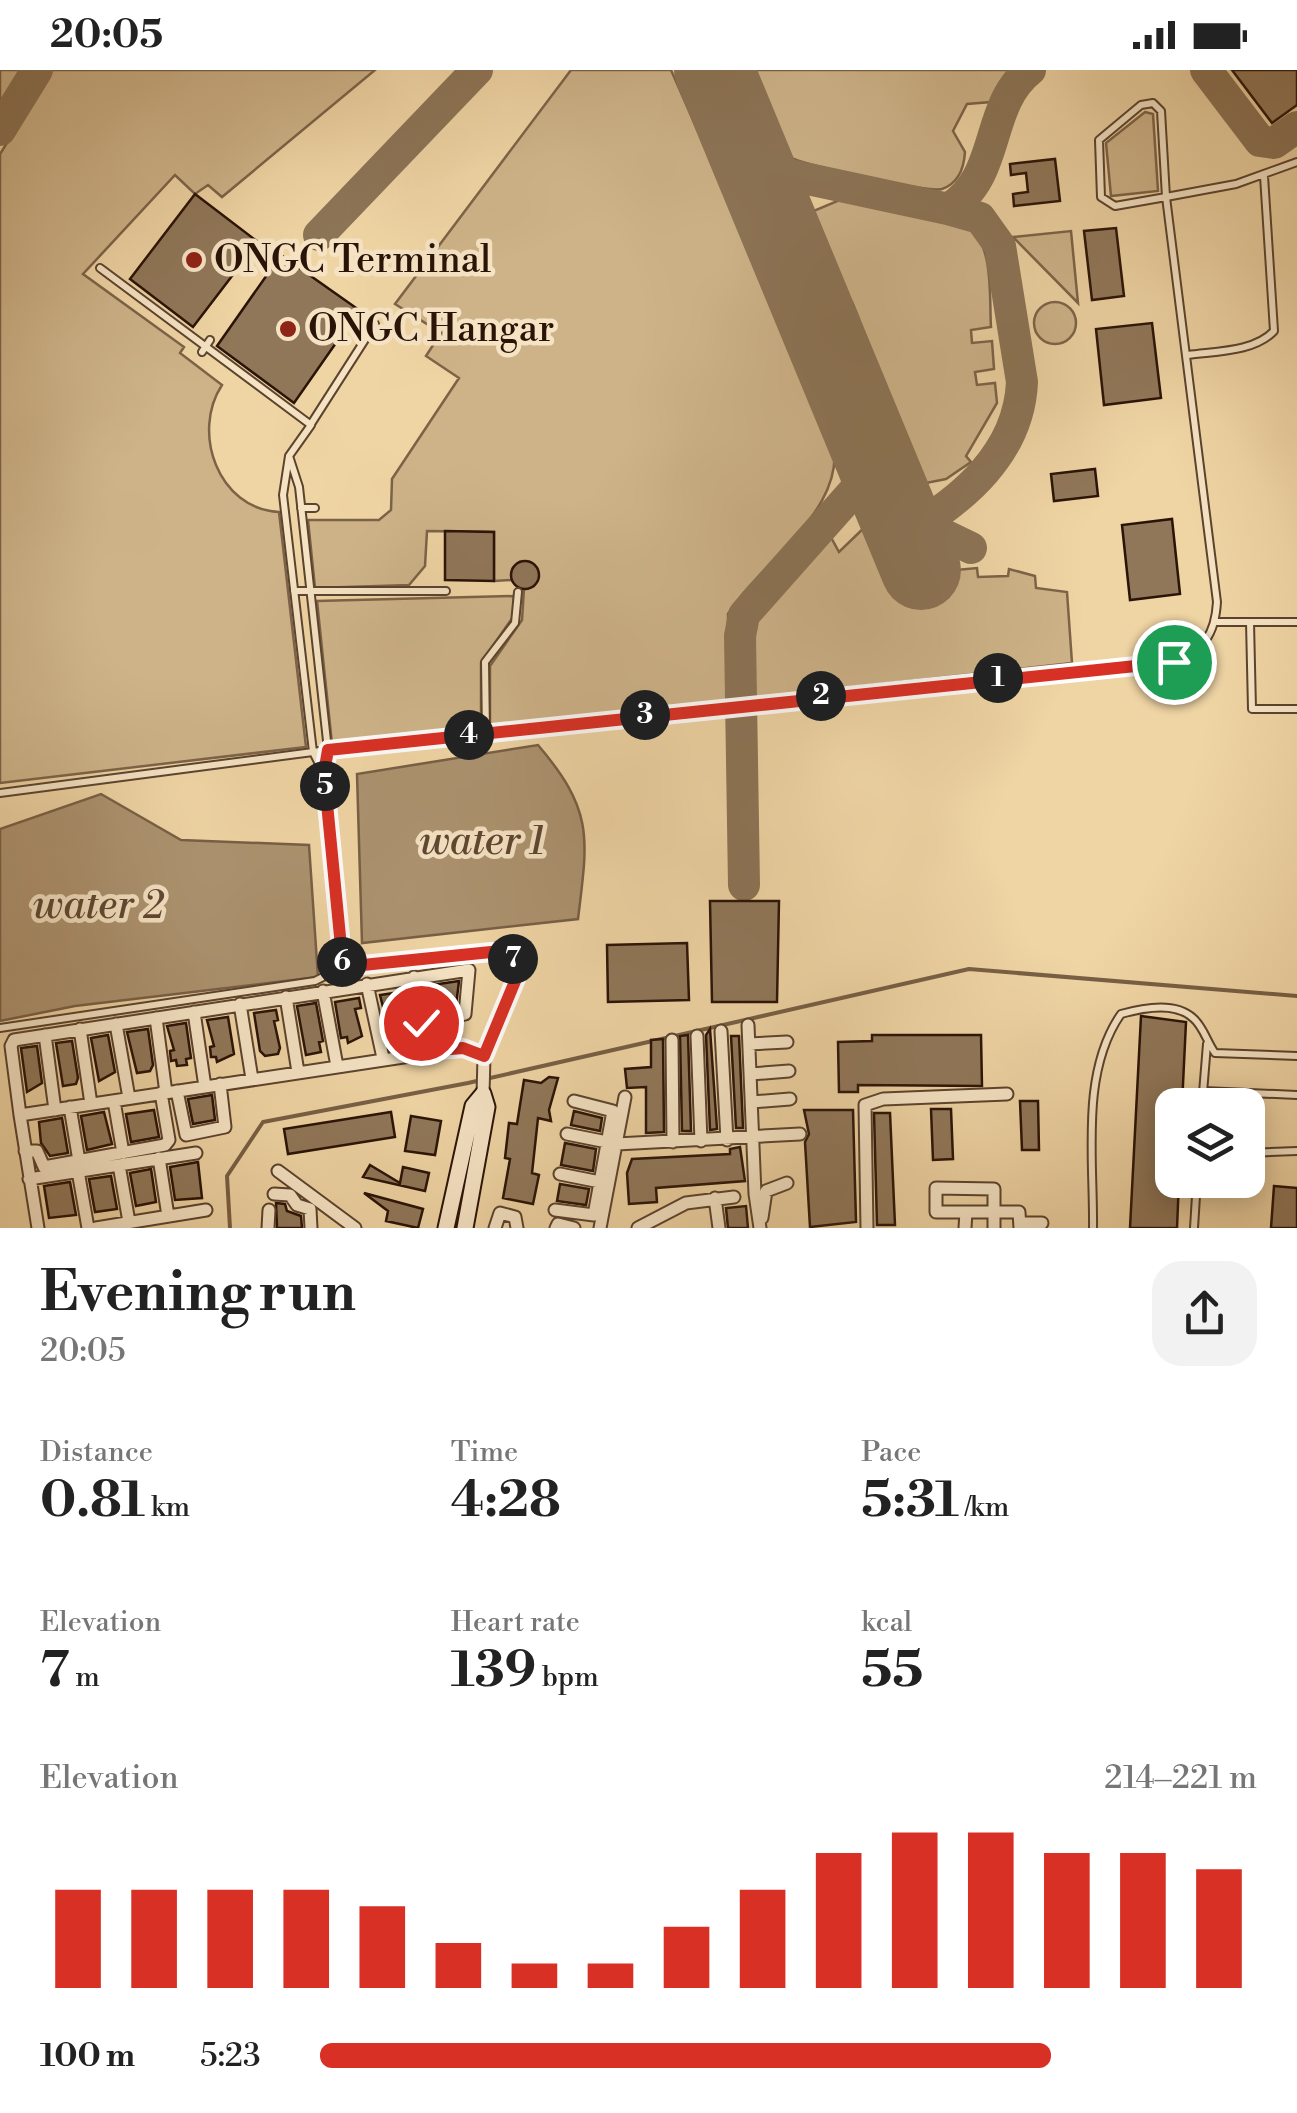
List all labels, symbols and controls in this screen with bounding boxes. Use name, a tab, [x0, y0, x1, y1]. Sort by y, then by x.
text: 20:05	[50, 12, 163, 59]
place label: ONGC Terminal	[214, 237, 491, 284]
marker: ONGC Terminal	[183, 249, 205, 271]
place label: ONGC Hangar	[308, 306, 554, 353]
marker: ONGC Hangar	[277, 318, 299, 340]
pin	[1132, 620, 1217, 705]
icon: arrive	[1147, 635, 1202, 690]
pin: 1	[973, 653, 1023, 703]
text: 1	[991, 660, 1005, 695]
pin: 2	[796, 671, 846, 721]
text: 2	[812, 678, 830, 713]
pin: 3	[620, 690, 670, 740]
text: 3	[637, 697, 653, 732]
pin: 4	[444, 710, 494, 760]
text: 4	[460, 717, 478, 752]
pin: 5	[300, 761, 350, 811]
text: 5	[316, 768, 334, 803]
water label: water 1	[419, 817, 544, 867]
water label: water 2	[32, 881, 164, 931]
pin: 7	[488, 934, 538, 984]
pin: 6	[317, 937, 367, 987]
text: 7	[505, 941, 521, 976]
text: 6	[333, 944, 351, 979]
pin	[379, 981, 464, 1066]
icon: check	[394, 996, 449, 1051]
map controls	[1155, 1088, 1265, 1198]
button: layers	[1155, 1088, 1265, 1198]
text: Evening run	[40, 1259, 356, 1328]
button: share	[1152, 1261, 1257, 1366]
text: 20:05	[40, 1331, 126, 1371]
text: Distance	[40, 1435, 153, 1470]
text: Time	[451, 1435, 518, 1470]
text: Pace	[861, 1435, 921, 1470]
text: 0.81	[40, 1470, 145, 1532]
text: 4:28	[451, 1470, 561, 1532]
text: 5:31	[861, 1470, 959, 1532]
text: km	[145, 1490, 190, 1525]
text: /km	[959, 1490, 1009, 1525]
text: Elevation	[40, 1605, 161, 1640]
text: Heart rate	[451, 1605, 580, 1640]
text: kcal	[861, 1605, 912, 1640]
text: 7	[40, 1640, 70, 1702]
text: 139	[451, 1640, 536, 1702]
text: 55	[861, 1640, 923, 1702]
text: m	[70, 1660, 100, 1695]
text: bpm	[536, 1660, 599, 1695]
text: Elevation	[40, 1758, 179, 1798]
text: 214–221 m	[1104, 1758, 1257, 1798]
text: 100 m	[40, 2036, 135, 2076]
text: 5:23	[200, 2036, 261, 2076]

